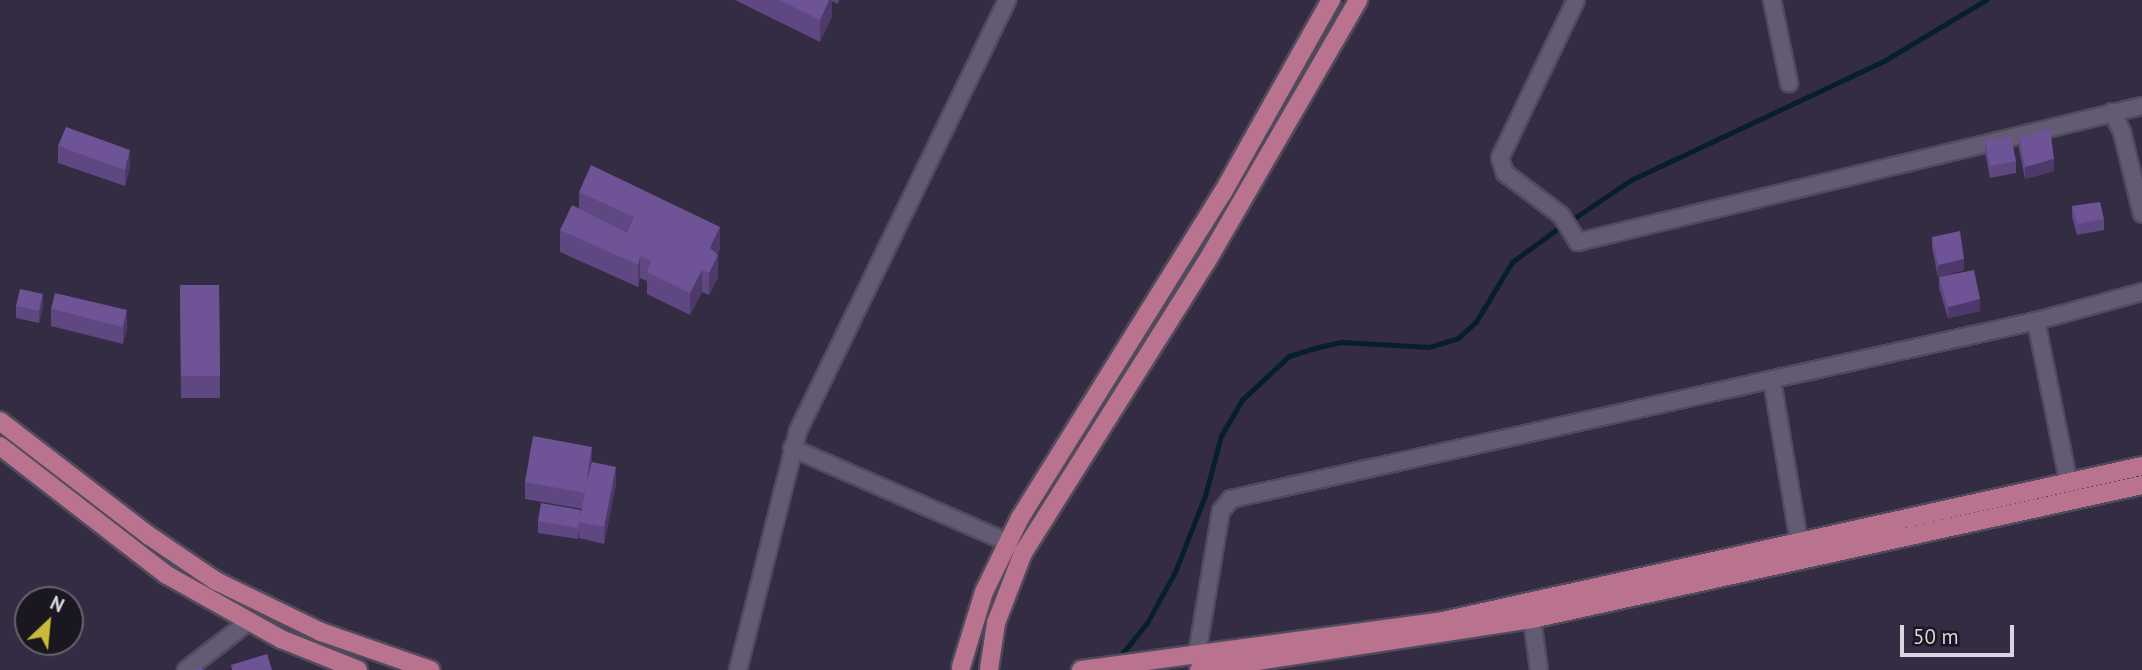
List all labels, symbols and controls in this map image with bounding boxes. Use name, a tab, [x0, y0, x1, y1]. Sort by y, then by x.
north arrow	[14, 586, 84, 656]
text: N	[46, 590, 68, 617]
scale bar	[1904, 610, 2018, 654]
text: 50 m	[1913, 623, 1959, 650]

